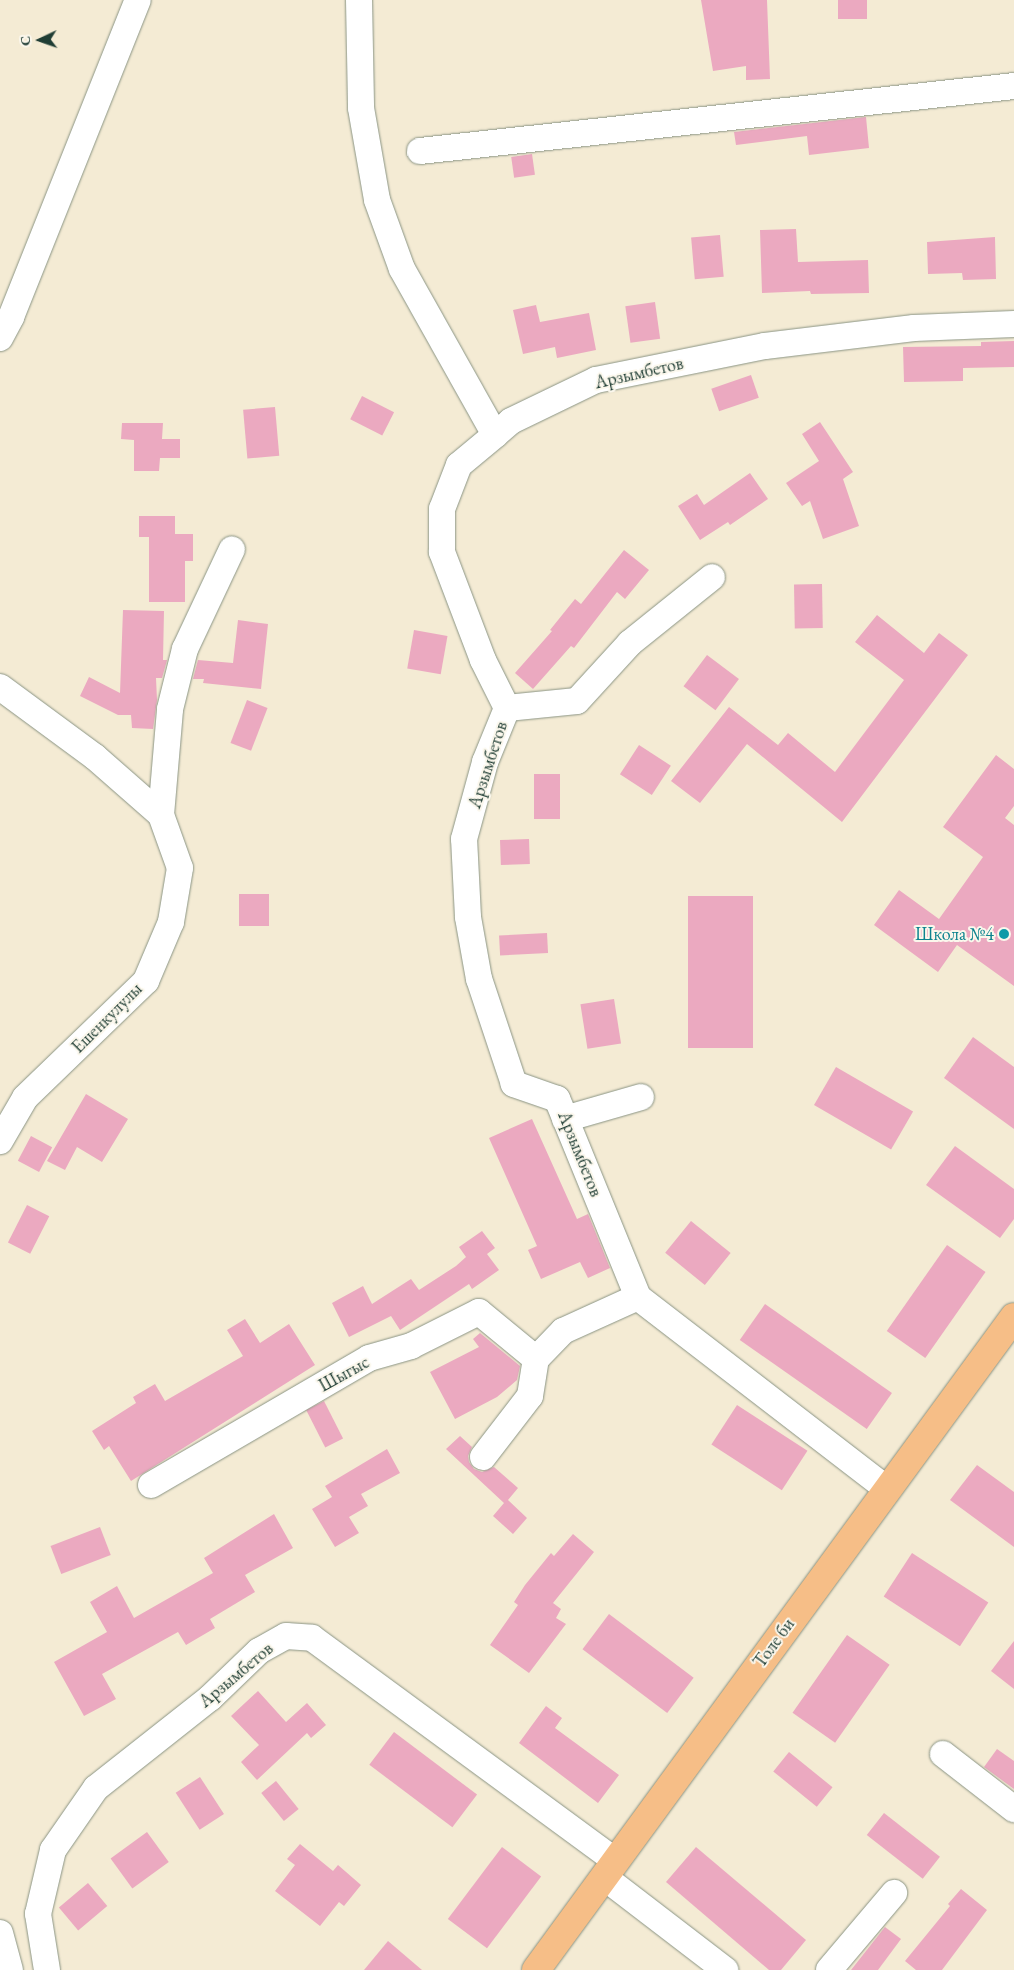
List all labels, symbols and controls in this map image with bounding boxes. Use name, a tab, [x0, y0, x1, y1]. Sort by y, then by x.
north arrow	[15, 15, 65, 65]
text: С	[16, 35, 34, 46]
street label: Арзымбетов	[593, 352, 685, 394]
street label: Арзымбетов	[464, 719, 512, 811]
place label: Школа №4	[915, 923, 994, 945]
marker: Школа №4	[998, 928, 1010, 940]
street label: Ешенкулулы	[67, 978, 147, 1058]
street label: Арзымбетов	[553, 1108, 607, 1200]
street label: Шыгыс	[315, 1351, 373, 1397]
street label: Толе би	[749, 1614, 799, 1672]
street label: Арзымбетов	[195, 1638, 277, 1712]

